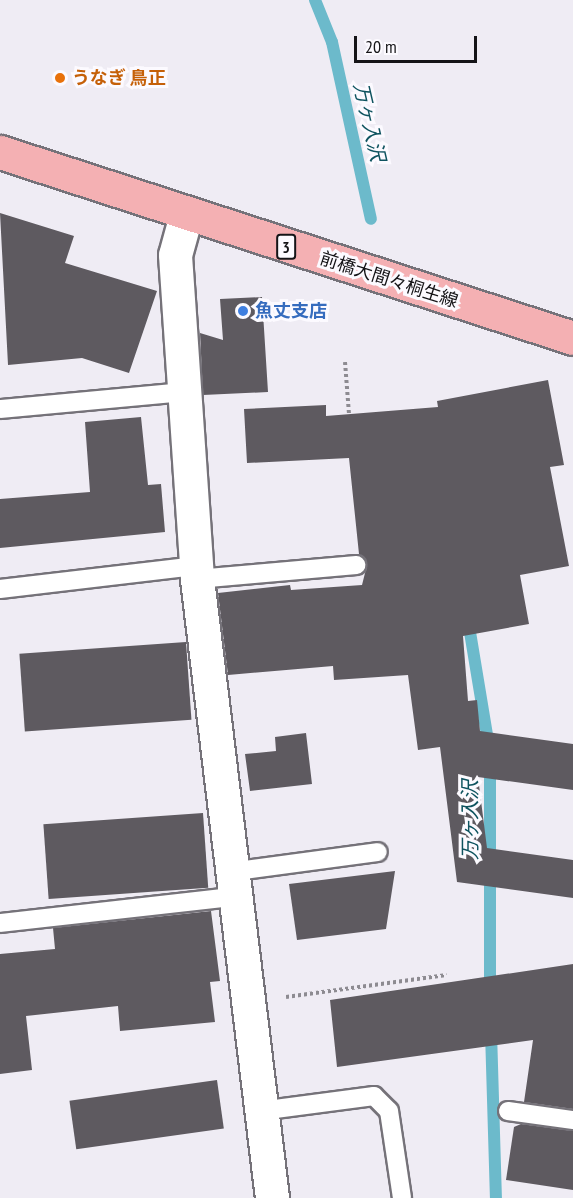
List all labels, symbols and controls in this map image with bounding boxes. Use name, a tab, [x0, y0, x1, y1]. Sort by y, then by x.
scale bar	[357, 24, 480, 62]
text: 20 m	[365, 35, 397, 58]
place label: うなぎ 鳥正	[72, 67, 166, 89]
marker: うなぎ 鳥正	[53, 71, 67, 85]
water label: 万ヶ入沢	[348, 80, 390, 164]
road number: 3	[276, 234, 296, 260]
street label: 前橋大間々桐生線	[317, 247, 461, 313]
place label: 魚丈支店	[255, 300, 327, 322]
marker: 魚丈支店	[236, 304, 250, 318]
water label: 万ヶ入沢	[458, 780, 482, 860]

